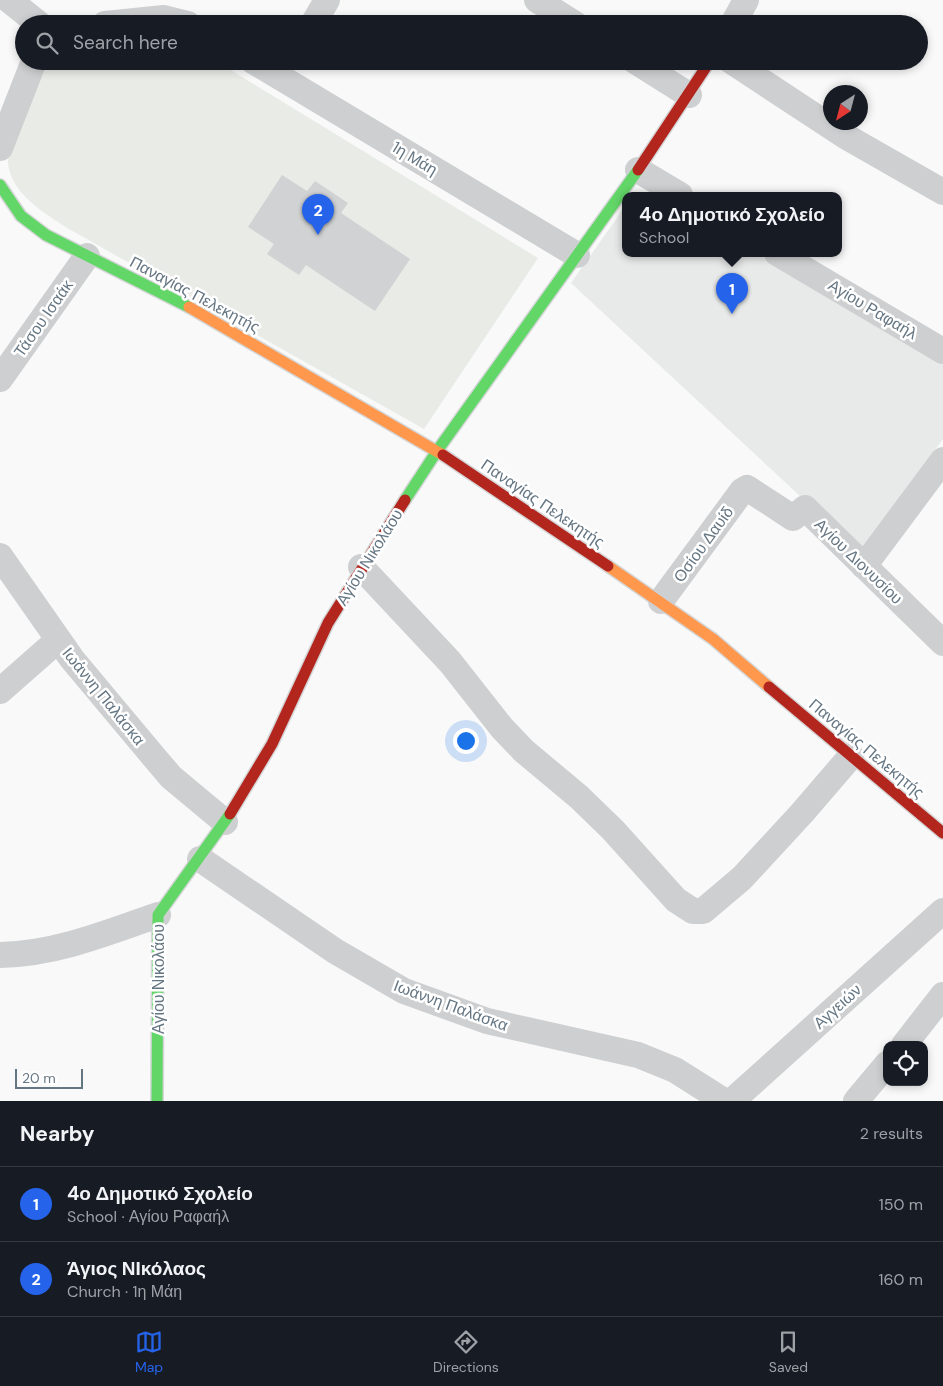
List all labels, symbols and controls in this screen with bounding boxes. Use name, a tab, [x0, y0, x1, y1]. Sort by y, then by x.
search box	[15, 15, 928, 70]
icon: search	[33, 29, 61, 57]
text: Search here	[73, 30, 178, 55]
north arrow	[823, 85, 868, 130]
street label: 1η Μάη	[388, 137, 441, 180]
popup	[622, 192, 842, 257]
pin: 2	[302, 194, 334, 235]
text: 4ο Δημοτικό Σχολείο	[639, 202, 825, 227]
text: School	[639, 227, 689, 248]
street label: Παναγίας Πελεκητής	[126, 251, 264, 338]
pin: 1	[716, 273, 748, 314]
street label: Τάσου Ισαάκ	[9, 275, 78, 361]
street label: Αγίου Ραφαήλ	[824, 275, 921, 344]
street label: Παναγίας Πελεκητής	[477, 454, 609, 553]
street label: Οσίου Δαυίδ	[669, 502, 738, 586]
street label: Αγίου Νικολάου	[331, 505, 407, 609]
street label: Αγίου Διονυσίου	[810, 514, 907, 609]
street label: Ιωάννη Παλάσκα	[58, 643, 150, 750]
street label: Παναγίας Πελεκητής	[805, 694, 929, 803]
your location	[453, 728, 479, 754]
street label: Αγίου Νικολάου	[148, 924, 169, 1034]
street label: Ιωάννη Παλάσκα	[391, 975, 511, 1036]
street label: Αγγειών	[809, 979, 866, 1033]
map controls	[883, 1041, 928, 1086]
button: locate	[883, 1041, 928, 1086]
scale bar	[15, 1066, 82, 1089]
text: 20 m	[22, 1069, 56, 1087]
text: Nearby	[20, 1120, 94, 1148]
text: 2 results	[860, 1123, 923, 1144]
text: 4ο Δημοτικό Σχολείο	[67, 1181, 253, 1206]
text: 1	[33, 1194, 39, 1215]
text: 150 m	[879, 1194, 923, 1215]
text: School · Αγίου Ραφαήλ	[67, 1206, 229, 1227]
text: Άγιος ΝΙκόλαος	[67, 1256, 206, 1281]
text: 2	[31, 1269, 41, 1290]
text: 160 m	[879, 1269, 923, 1290]
text: Church · 1η Μάη	[67, 1281, 182, 1302]
tab: Map	[135, 1328, 163, 1376]
tab: Directions	[433, 1328, 499, 1376]
tab: Saved	[769, 1328, 808, 1376]

